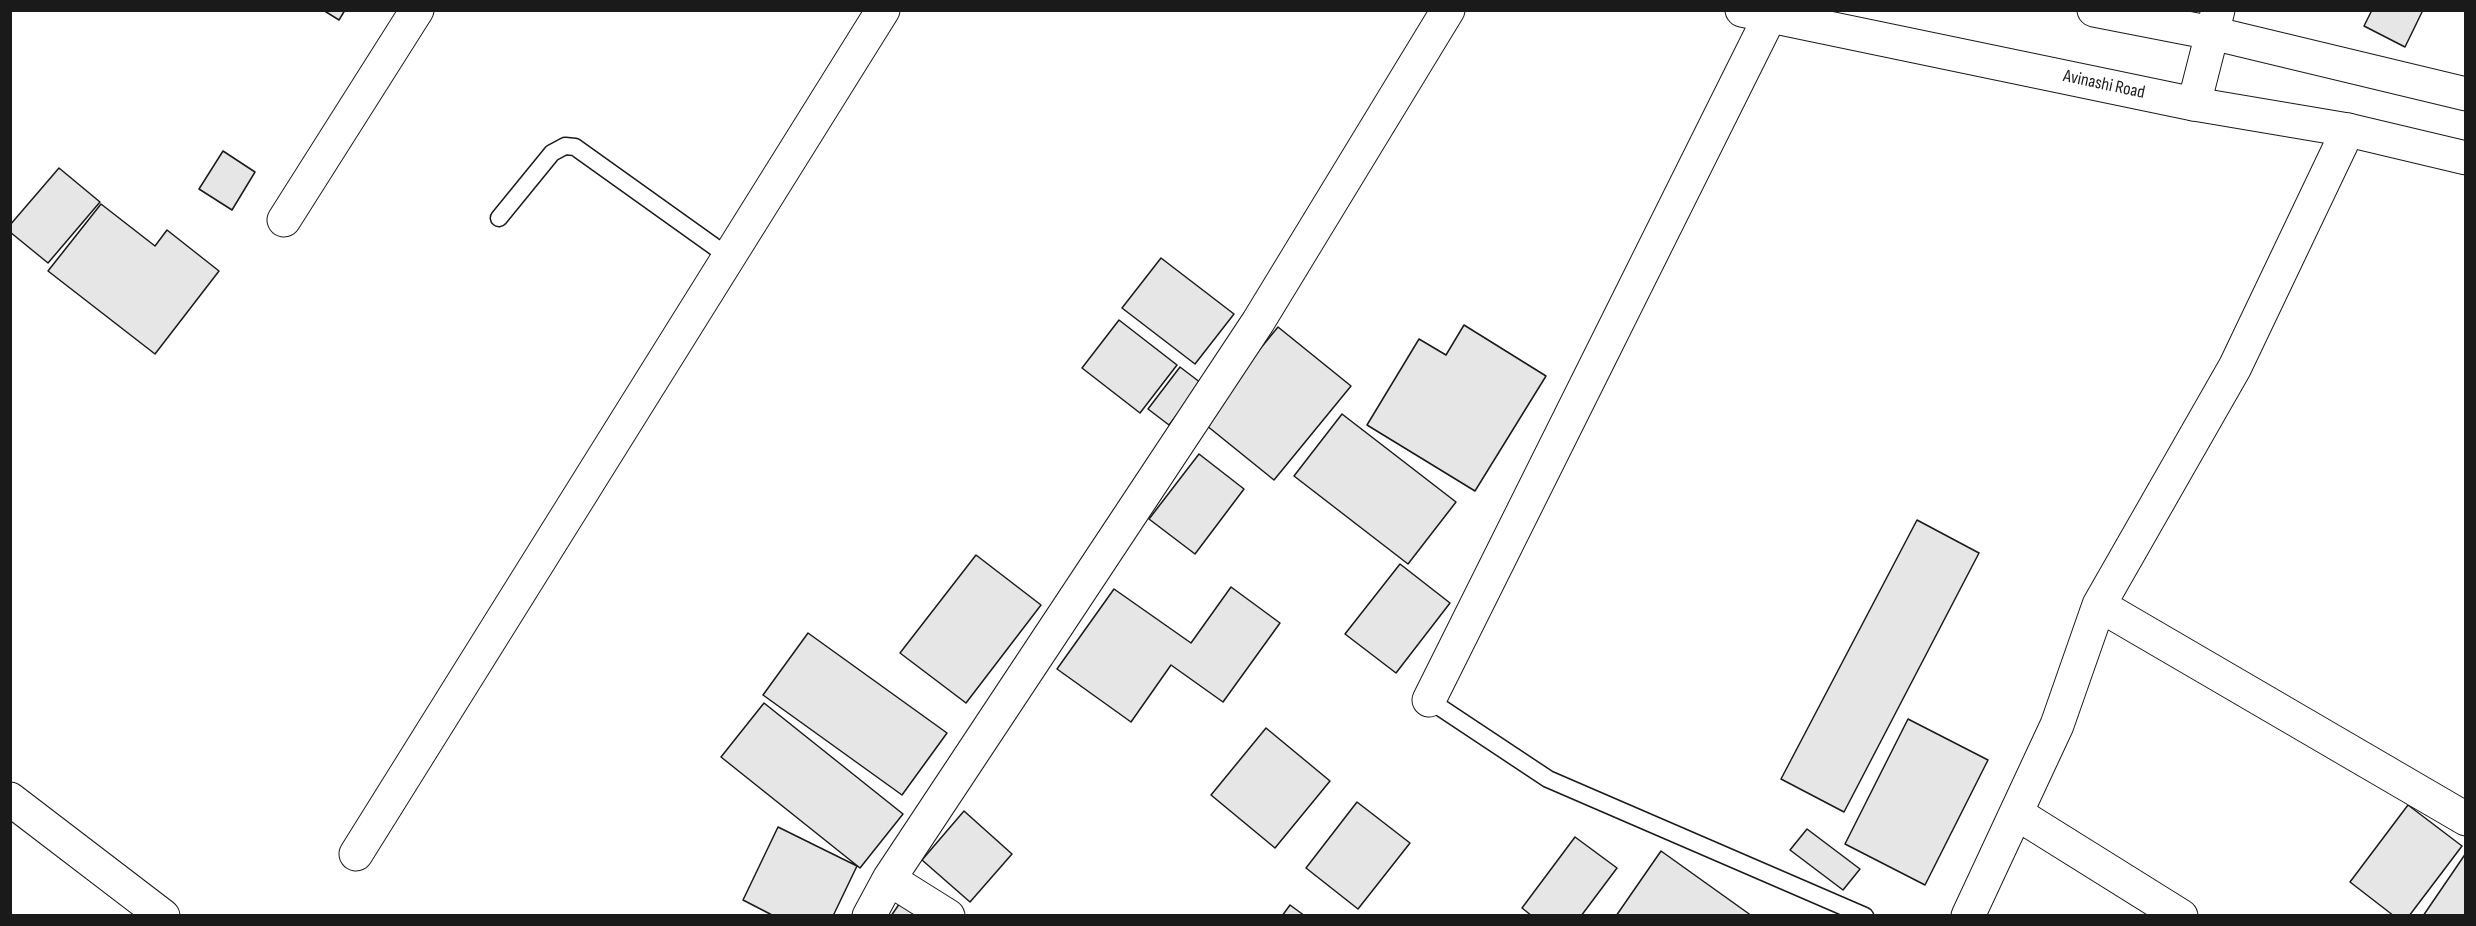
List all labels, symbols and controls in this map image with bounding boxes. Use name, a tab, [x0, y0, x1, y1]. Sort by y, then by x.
street label: Avinashi Road	[2061, 66, 2147, 104]

